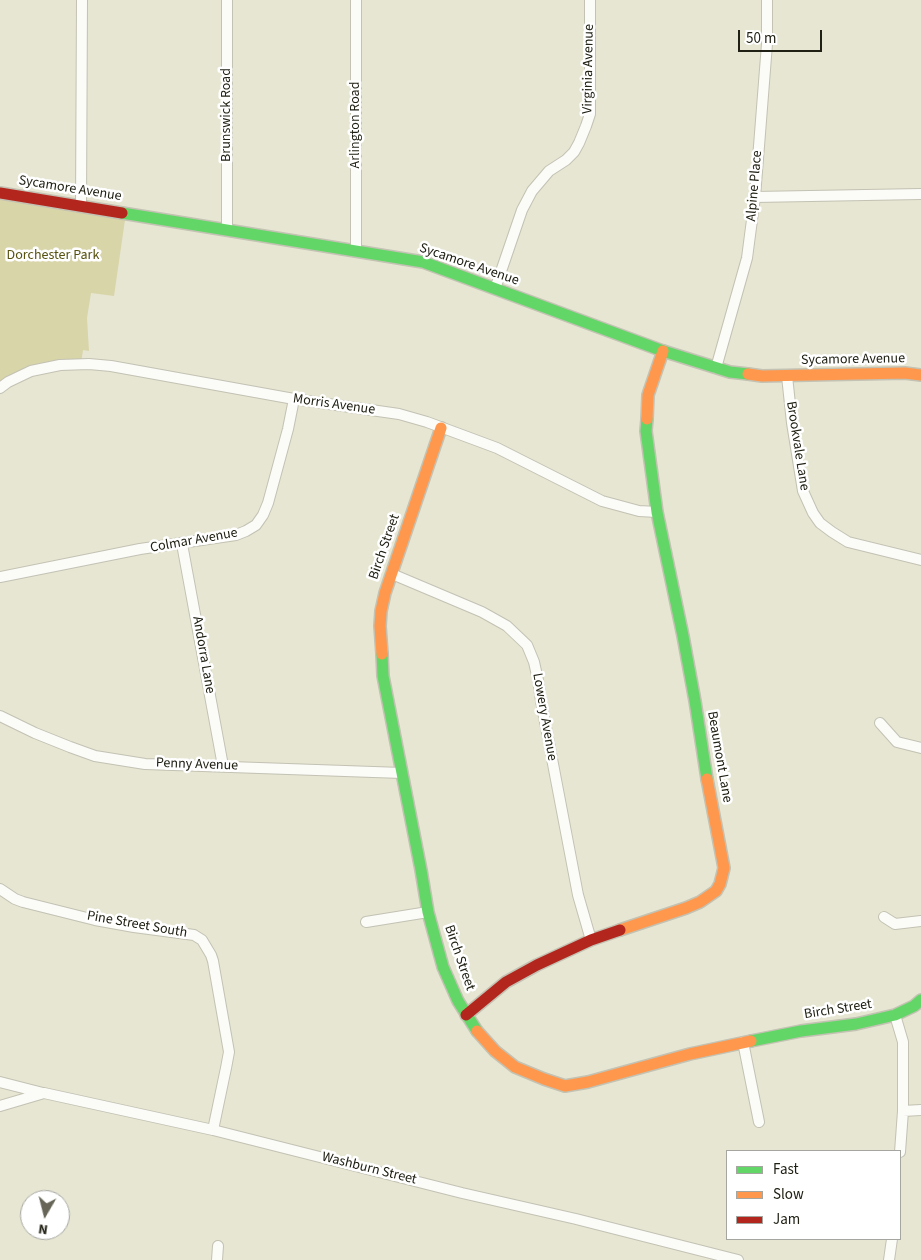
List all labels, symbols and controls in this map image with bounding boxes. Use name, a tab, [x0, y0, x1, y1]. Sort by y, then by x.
scale bar	[741, 20, 825, 52]
street label: Virginia Avenue	[580, 24, 598, 114]
text: 50 m	[746, 28, 776, 49]
street label: Brunswick Road	[219, 68, 235, 162]
street label: Arlington Road	[348, 82, 364, 168]
street label: Alpine Place	[744, 150, 766, 222]
street label: Sycamore Avenue	[17, 173, 123, 205]
street label: Sycamore Avenue	[417, 240, 521, 290]
park label: Dorchester Park	[7, 248, 99, 264]
street label: Sycamore Avenue	[801, 351, 905, 369]
street label: Morris Avenue	[292, 391, 376, 419]
street label: Brookvale Lane	[782, 400, 812, 492]
street label: Birch Street	[366, 512, 404, 582]
street label: Colmar Avenue	[149, 525, 239, 557]
street label: Andorra Lane	[188, 615, 218, 695]
street label: Lowery Avenue	[528, 672, 560, 762]
street label: Beaumont Lane	[703, 710, 735, 804]
street label: Penny Avenue	[156, 755, 238, 775]
street label: Pine Street South	[85, 908, 189, 942]
street label: Birch Street	[440, 923, 478, 993]
street label: Birch Street	[803, 996, 873, 1024]
street label: Washburn Street	[320, 1149, 418, 1189]
legend	[726, 1150, 901, 1240]
text: Fast	[773, 1159, 799, 1180]
text: Slow	[773, 1184, 804, 1205]
north arrow	[20, 1190, 70, 1240]
text: Jam	[773, 1209, 800, 1230]
text: N	[37, 1218, 49, 1239]

